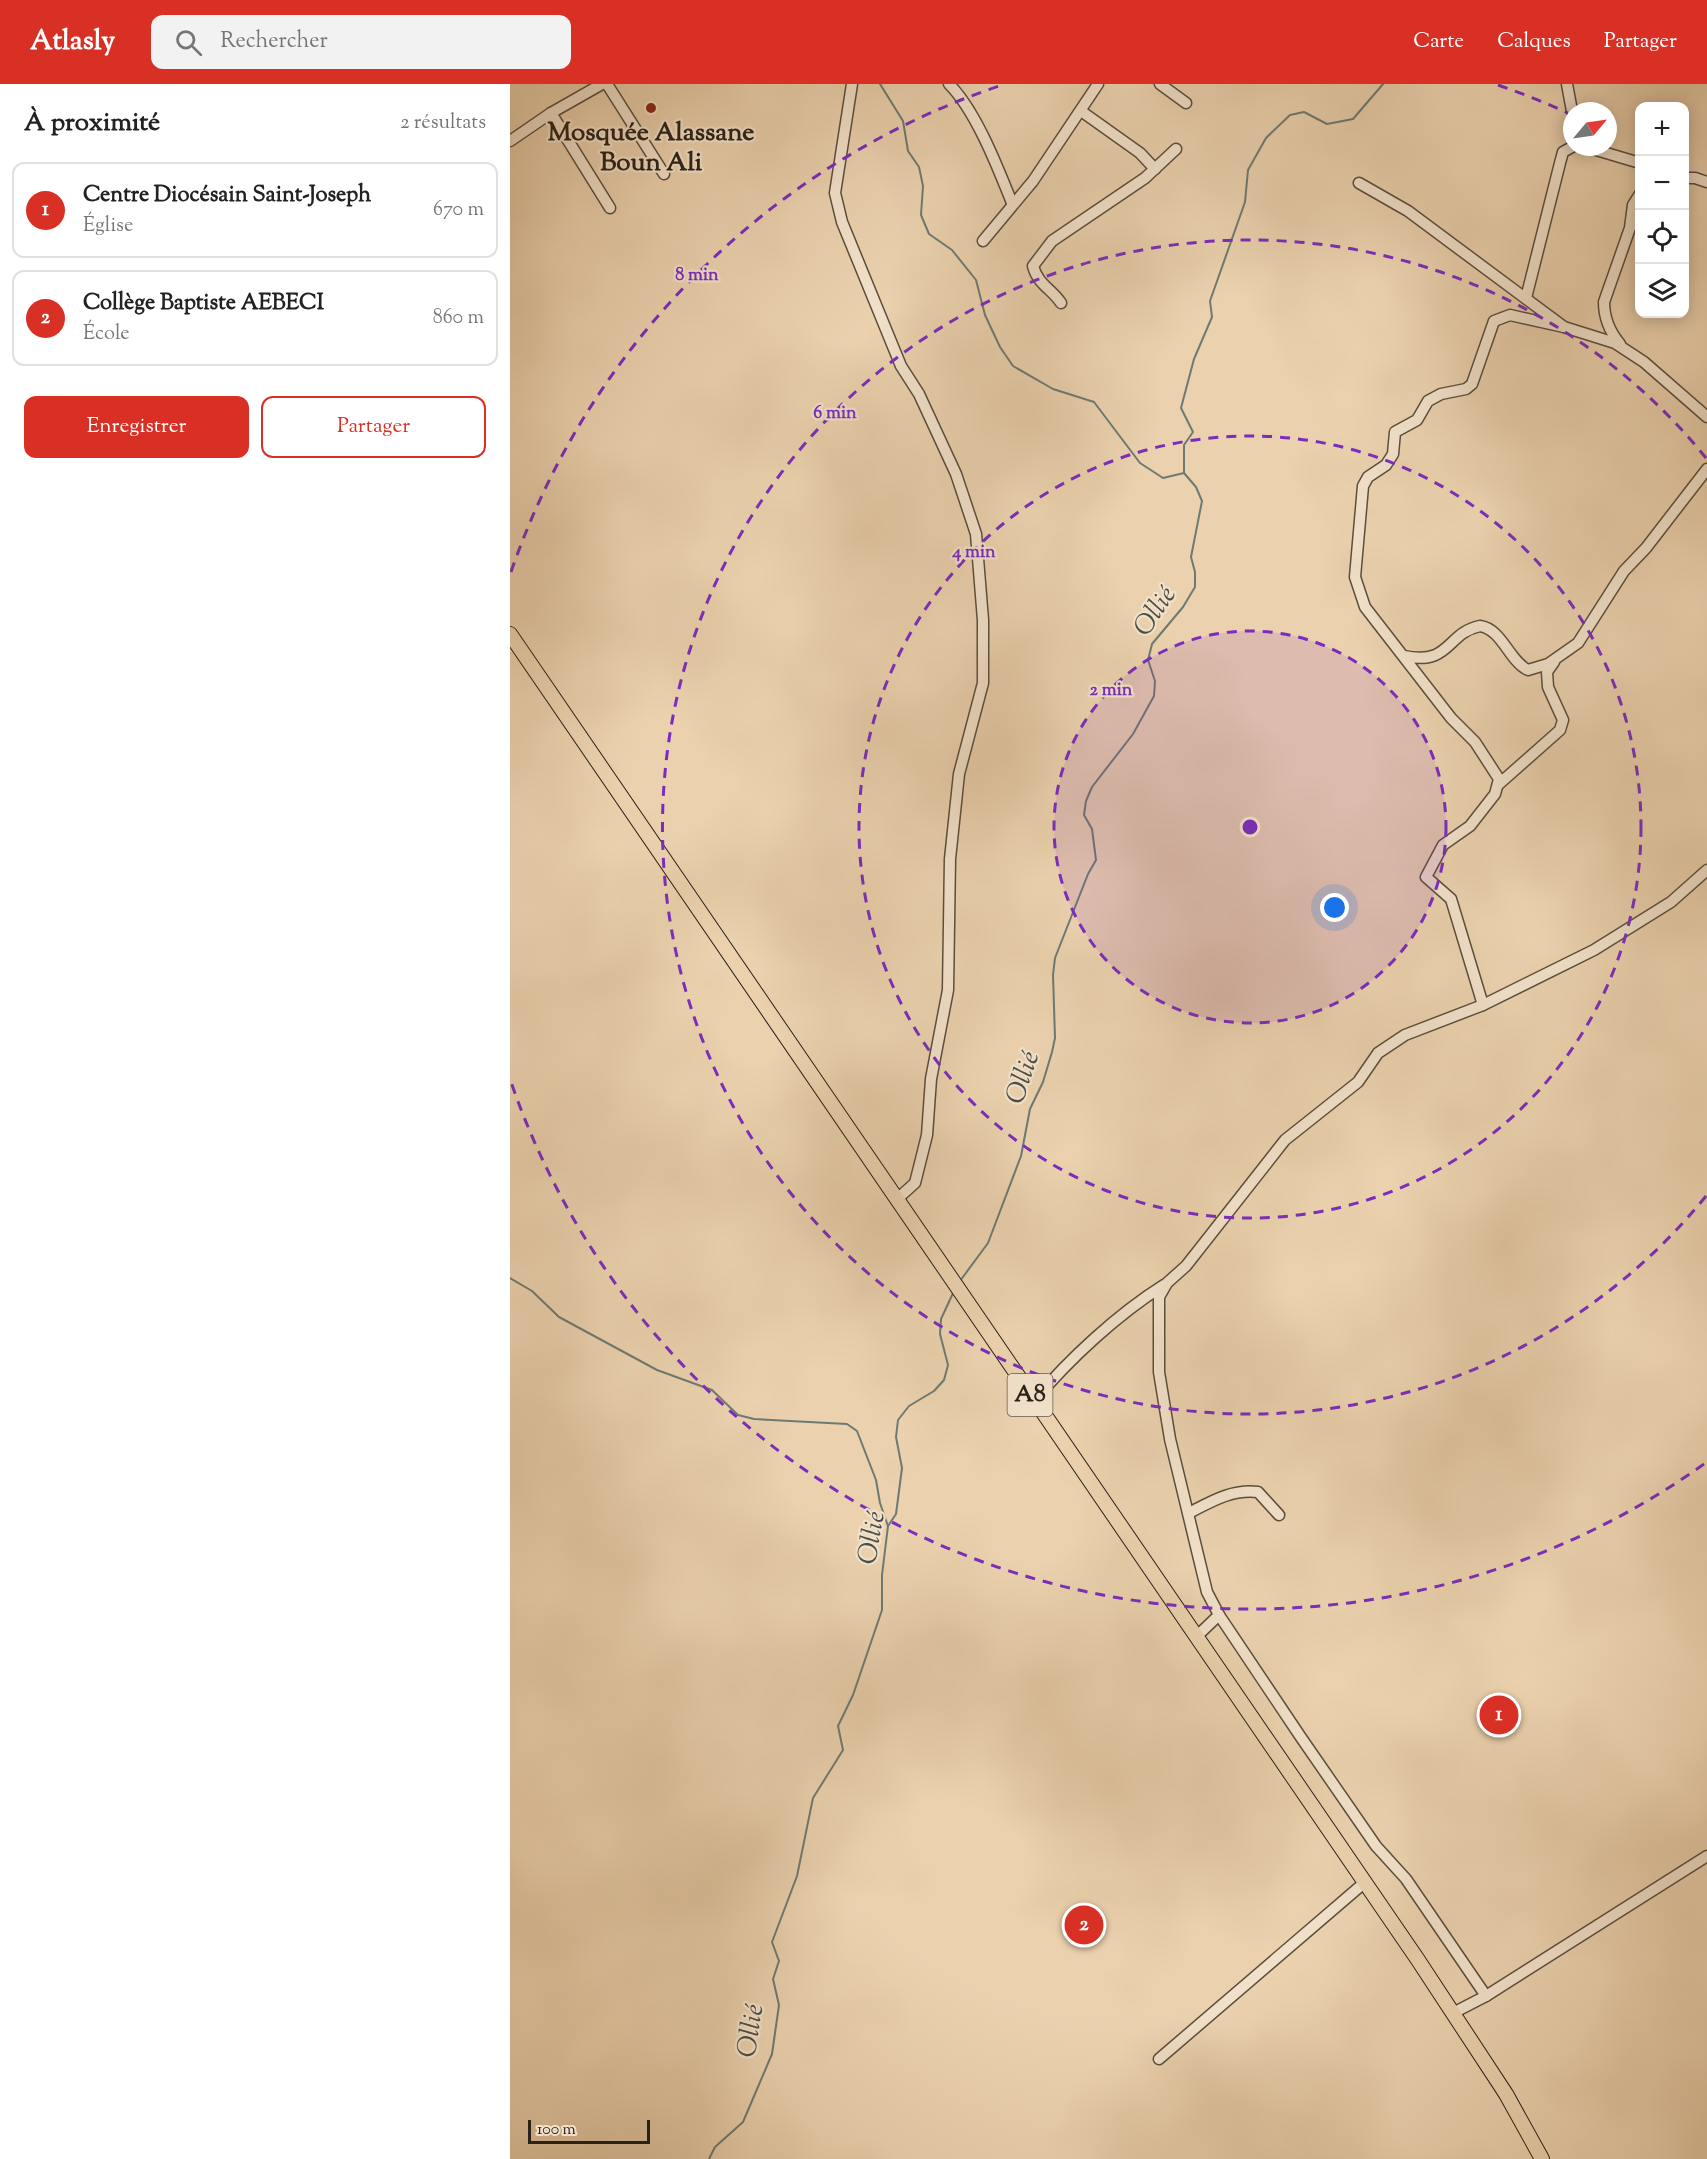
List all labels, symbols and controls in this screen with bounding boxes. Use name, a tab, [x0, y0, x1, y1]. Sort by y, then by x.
search box	[151, 15, 571, 69]
text: Atlasly	[30, 22, 115, 62]
icon: search	[172, 26, 205, 59]
text: Rechercher	[220, 26, 328, 58]
text: Carte	[1413, 27, 1464, 57]
text: Calques	[1497, 27, 1571, 57]
text: Partager	[1604, 27, 1677, 57]
marker: Mosquée Alassane Boun Ali	[644, 101, 658, 115]
north arrow	[1563, 102, 1617, 156]
map controls	[1635, 102, 1689, 318]
button: +	[1635, 102, 1689, 156]
text: À proximité	[24, 105, 160, 142]
text: 2 résultats	[400, 109, 486, 138]
place label: Mosquée Alassane Boun Ali	[548, 115, 754, 182]
button: −	[1635, 156, 1689, 210]
text: Centre Diocésain Saint-Joseph	[83, 180, 371, 212]
text: 1	[42, 196, 49, 225]
text: 670 m	[433, 196, 484, 225]
button: locate	[1635, 210, 1689, 264]
text: Église	[83, 212, 133, 241]
text: 8 min	[675, 263, 719, 289]
button: layers	[1635, 264, 1689, 318]
text: Collège Baptiste AEBECI	[83, 288, 324, 320]
text: 2	[41, 304, 50, 333]
text: 860 m	[433, 304, 484, 333]
text: École	[83, 320, 130, 349]
button: Enregistrer	[24, 396, 249, 458]
button: Partager	[261, 396, 486, 458]
text: 6 min	[813, 401, 857, 427]
text: 4 min	[951, 540, 996, 566]
water label: Ollié	[1125, 579, 1187, 645]
text: 2 min	[1090, 678, 1133, 704]
centre of rings	[1240, 817, 1260, 837]
your location	[1320, 893, 1349, 922]
water label: Ollié	[997, 1046, 1051, 1110]
road number: A8	[1008, 1374, 1052, 1416]
water label: Ollié	[849, 1508, 897, 1568]
pin: 1	[1480, 1692, 1518, 1738]
pin: 2	[1064, 1902, 1104, 1948]
water label: Ollié	[729, 2001, 775, 2060]
scale bar	[528, 2117, 650, 2144]
text: 100 m	[537, 2119, 576, 2142]

